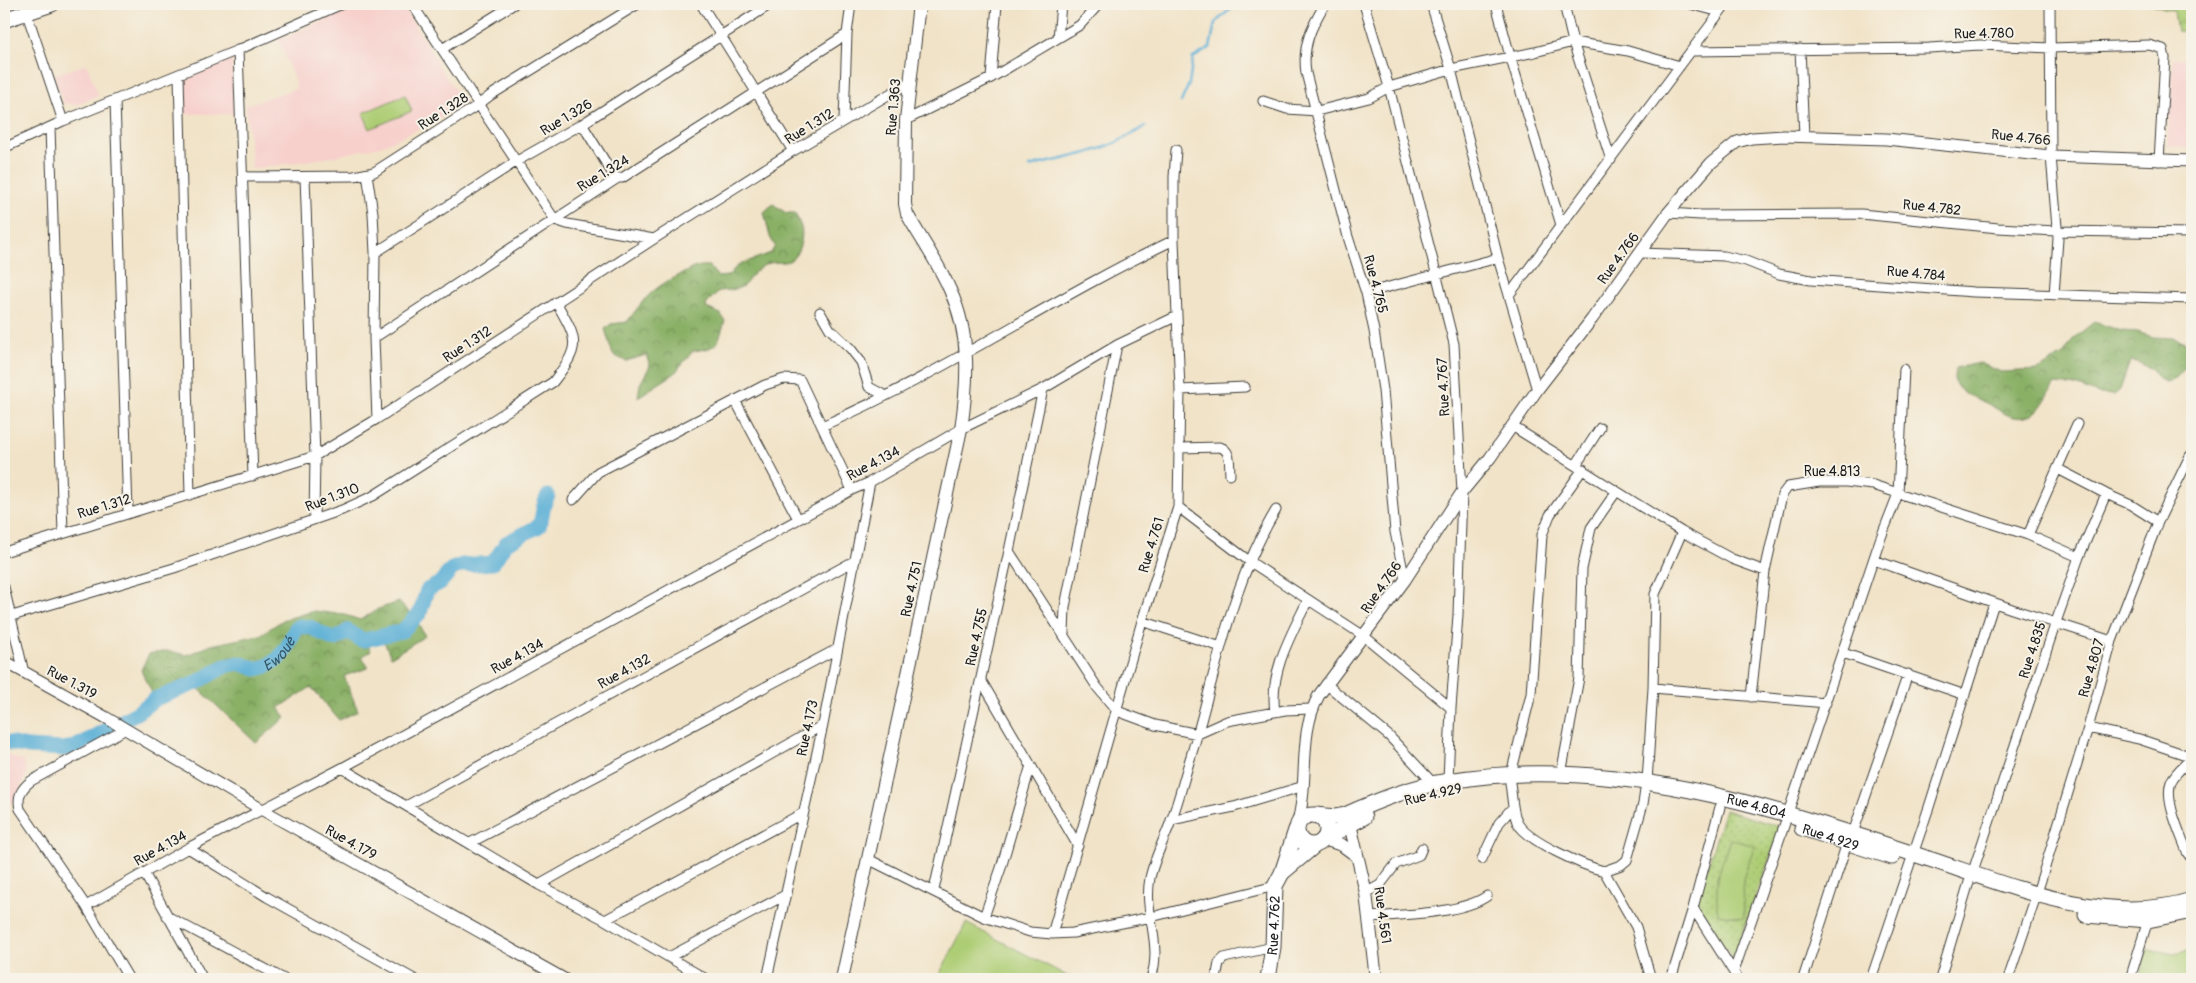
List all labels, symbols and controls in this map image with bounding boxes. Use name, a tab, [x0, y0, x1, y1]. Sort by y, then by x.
street label: Rue 4.780	[1954, 24, 2014, 43]
street label: Rue 1.363	[883, 78, 904, 136]
street label: Rue 1.328	[415, 89, 472, 134]
street label: Rue 1.326	[537, 95, 595, 140]
street label: Rue 1.312	[782, 105, 837, 148]
street label: Rue 4.766	[1990, 126, 2052, 149]
street label: Rue 1.324	[574, 151, 632, 195]
street label: Rue 4.782	[1902, 196, 1962, 219]
street label: Rue 4.766	[1594, 229, 1643, 288]
street label: Rue 4.765	[1360, 253, 1391, 315]
street label: Rue 4.784	[1886, 262, 1946, 285]
street label: Rue 1.312	[440, 322, 495, 366]
street label: Rue 4.767	[1433, 356, 1454, 417]
street label: Rue 4.134	[844, 442, 903, 484]
street label: Rue 4.813	[1804, 463, 1860, 480]
street label: Rue 1.310	[303, 479, 362, 516]
street label: Rue 1.312	[75, 490, 133, 523]
street label: Rue 4.761	[1135, 515, 1168, 575]
street label: Rue 4.766	[1357, 558, 1406, 617]
street label: Rue 4.751	[897, 560, 926, 619]
street label: Rue 4.755	[962, 607, 991, 668]
street label: Rue 4.835	[2015, 620, 2050, 681]
water label: Ewoué	[259, 633, 301, 676]
street label: Rue 4.134	[488, 635, 547, 678]
street label: Rue 4.807	[2075, 636, 2108, 699]
street label: Rue 4.132	[595, 650, 654, 693]
street label: Rue 1.319	[44, 662, 100, 703]
street label: Rue 4.173	[793, 698, 822, 758]
street label: Rue 4.929	[1403, 780, 1464, 809]
street label: Rue 4.804	[1725, 790, 1788, 822]
street label: Rue 4.179	[322, 821, 380, 864]
street label: Rue 4.929	[1800, 821, 1861, 855]
street label: Rue 4.134	[131, 827, 190, 870]
street label: Rue 4.561	[1370, 885, 1395, 945]
street label: Rue 4.762	[1264, 895, 1284, 957]

